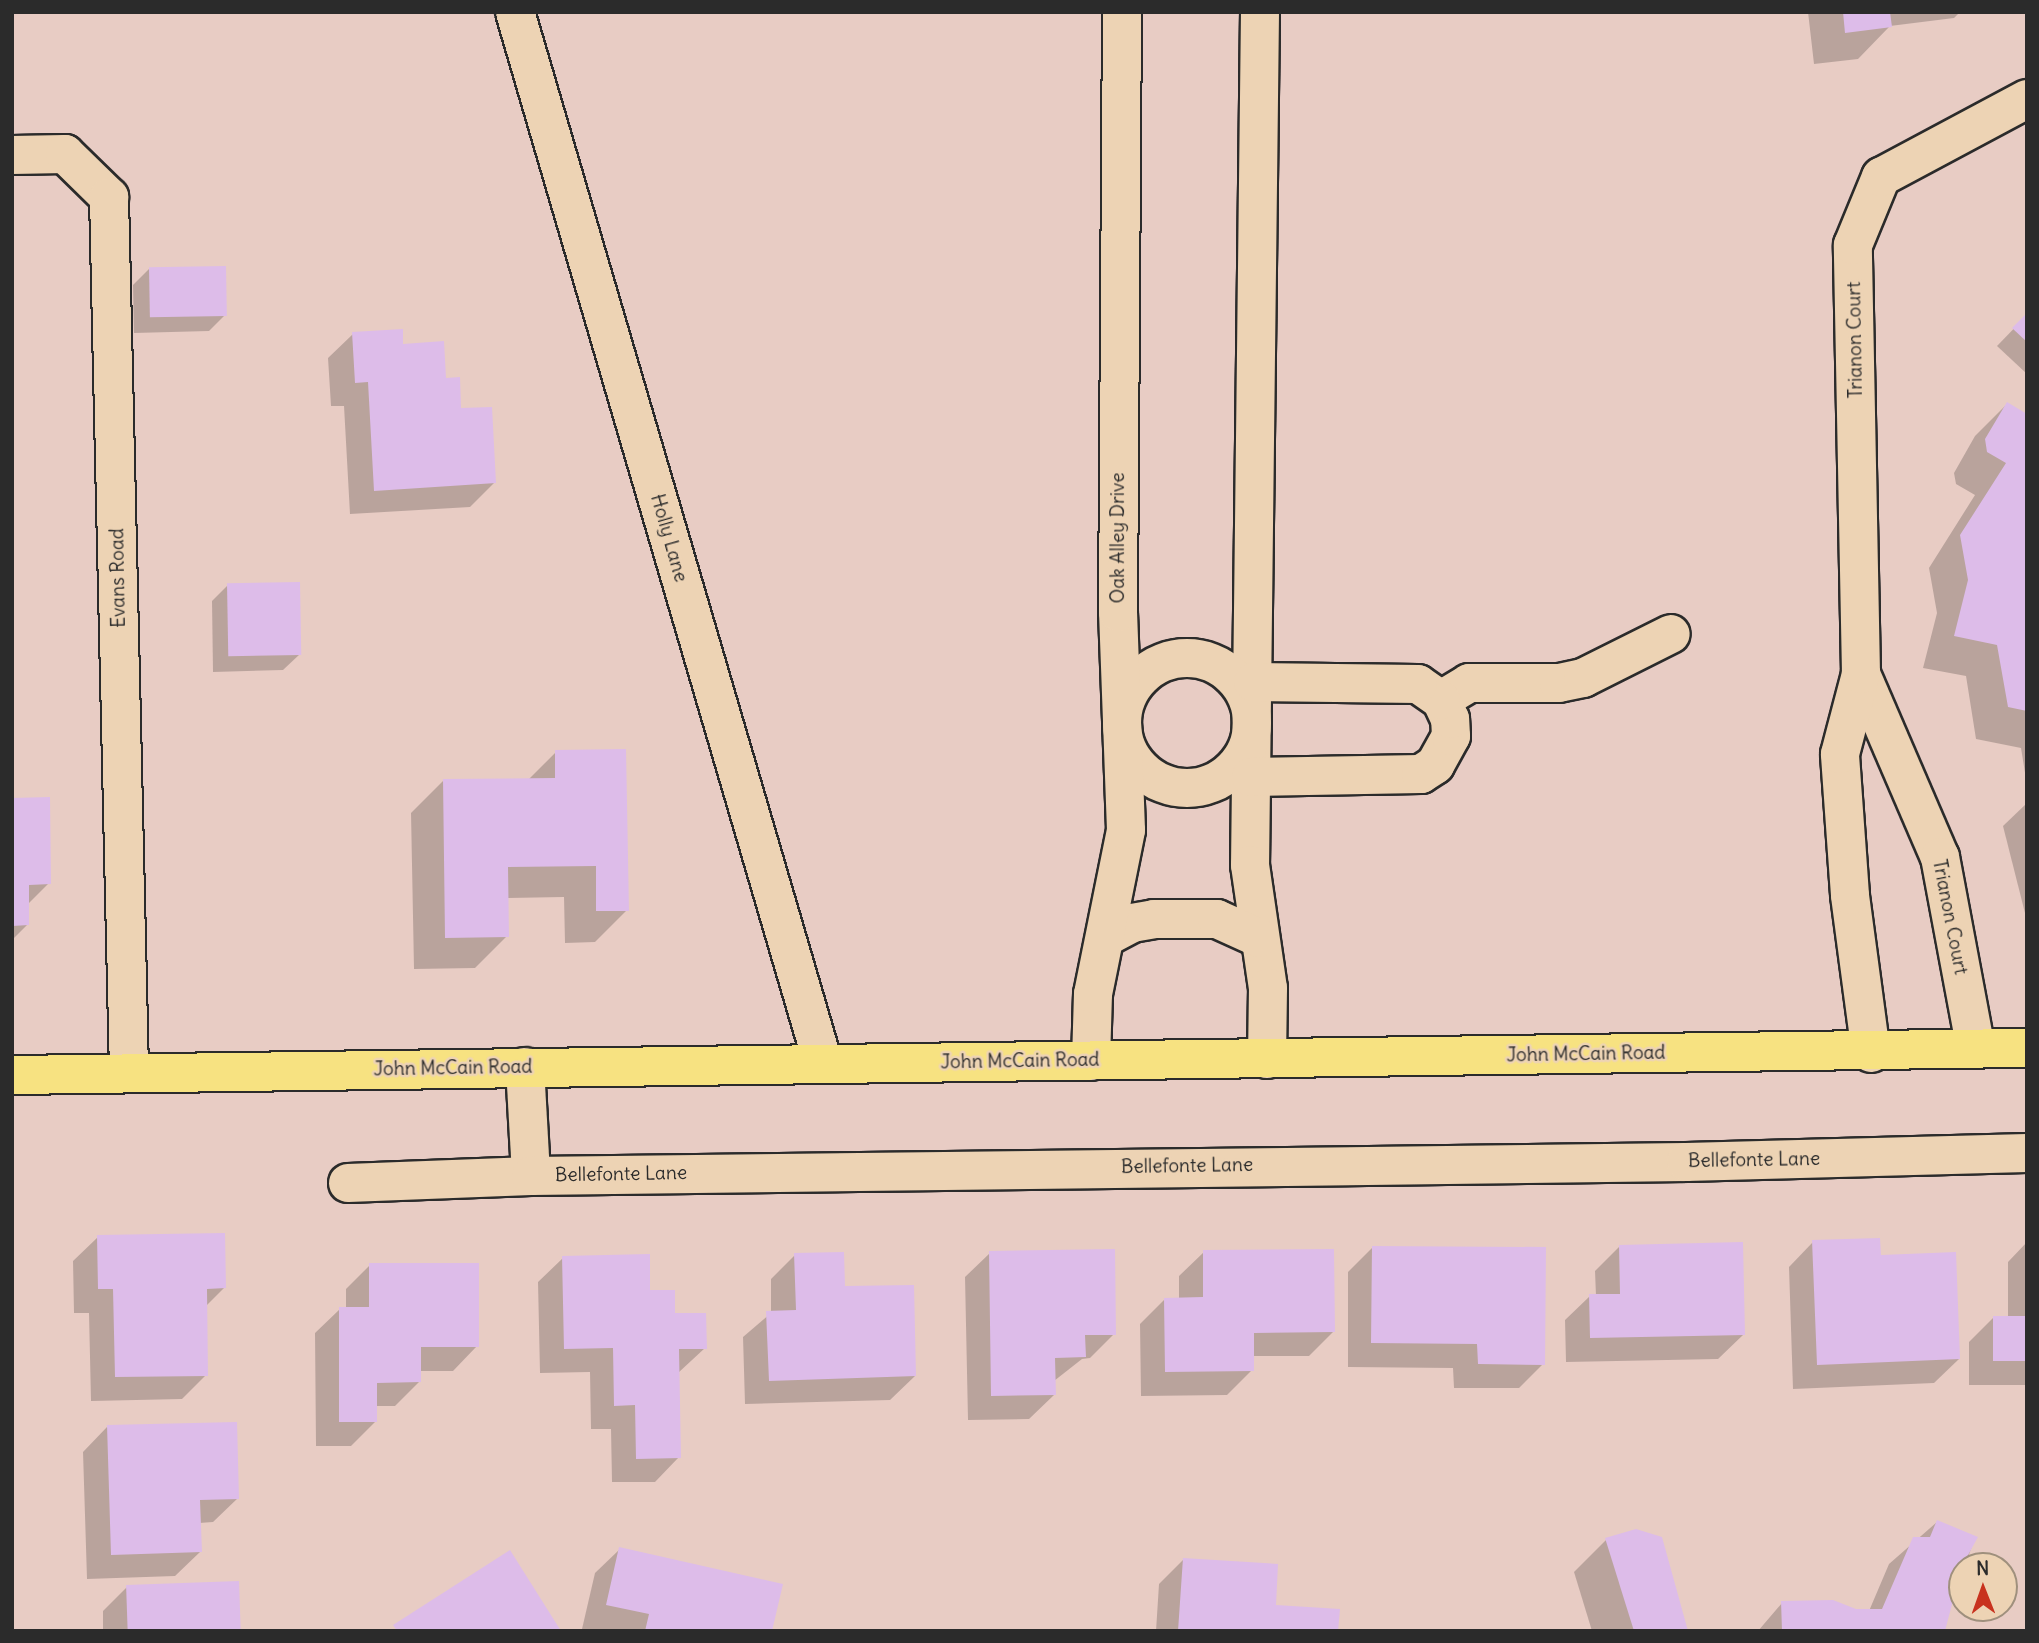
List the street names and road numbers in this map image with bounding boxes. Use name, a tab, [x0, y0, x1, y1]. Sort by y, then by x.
street label: Trianon Court	[1843, 281, 1867, 399]
street label: Oak Alley Drive	[1107, 473, 1129, 603]
street label: Holly Lane	[646, 491, 692, 585]
street label: Evans Road	[106, 528, 130, 628]
street label: Trianon Court	[1928, 857, 1972, 977]
street label: John McCain Road	[1506, 1041, 1666, 1067]
street label: John McCain Road	[940, 1048, 1100, 1074]
street label: John McCain Road	[373, 1055, 533, 1081]
street label: Bellefonte Lane	[1688, 1147, 1820, 1173]
street label: Bellefonte Lane	[1121, 1153, 1253, 1179]
street label: Bellefonte Lane	[555, 1161, 687, 1187]

